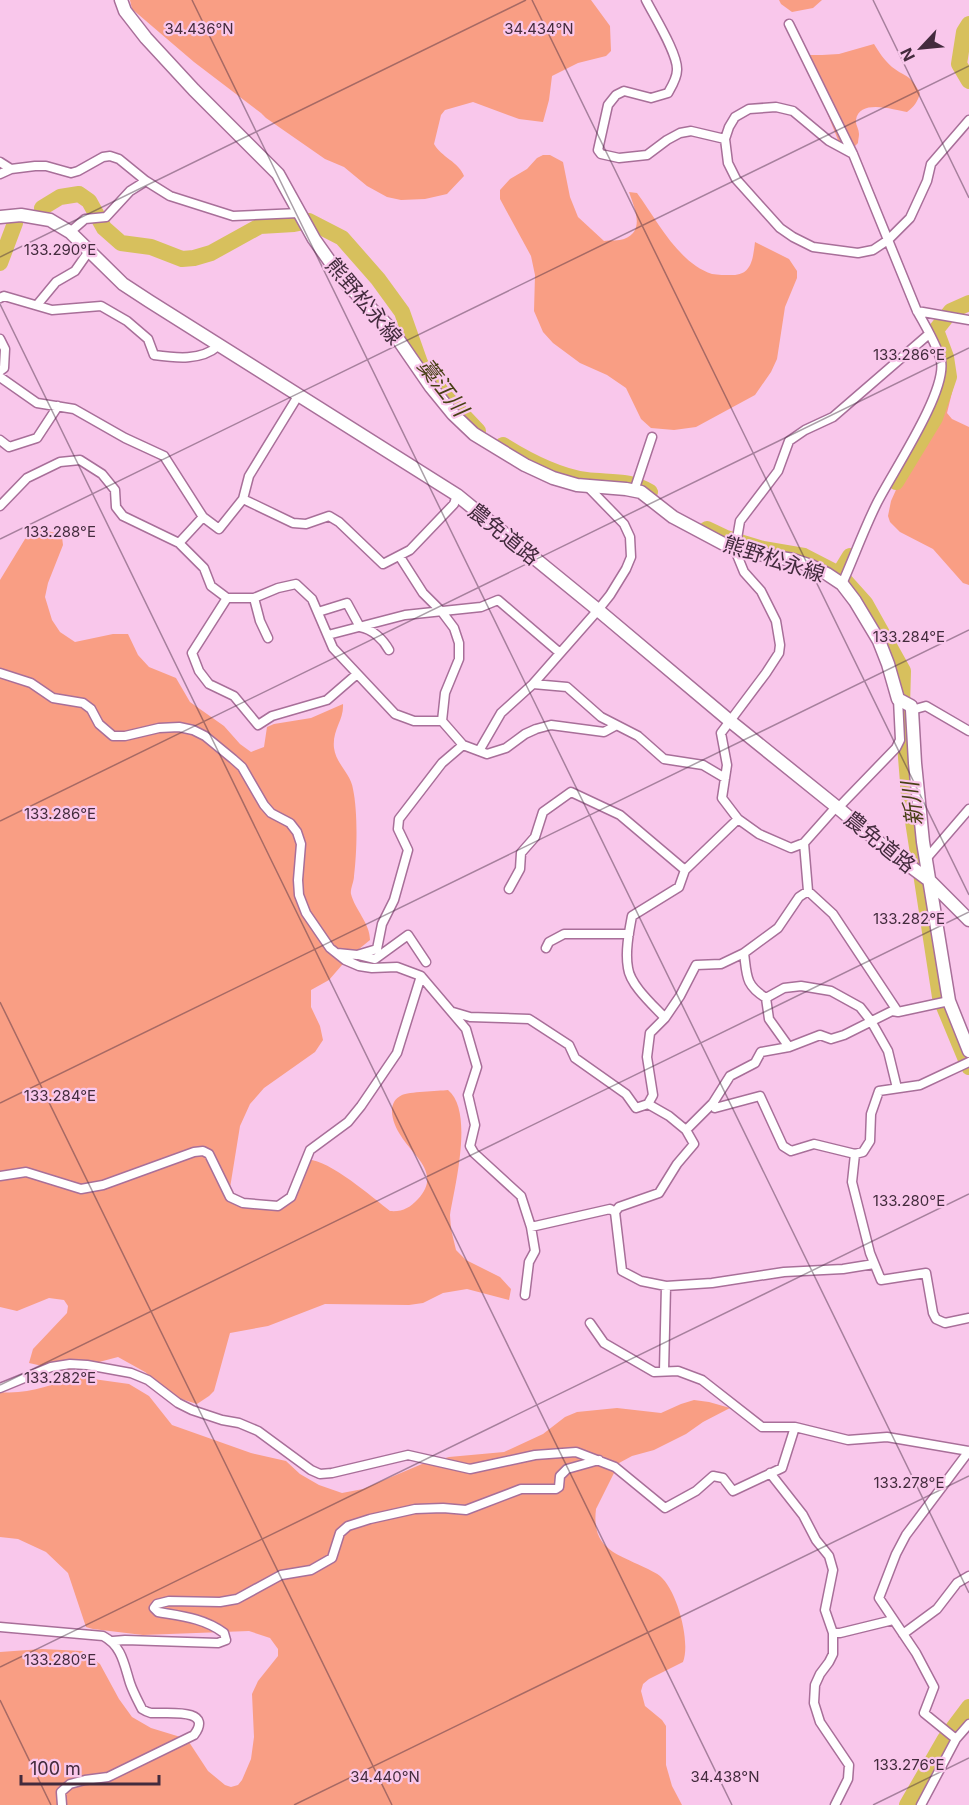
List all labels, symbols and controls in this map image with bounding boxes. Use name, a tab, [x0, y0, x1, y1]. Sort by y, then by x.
north arrow	[891, 18, 951, 78]
text: 34.436°N	[164, 19, 234, 38]
text: 34.434°N	[504, 19, 574, 38]
text: N	[896, 45, 919, 64]
text: 133.290°E	[24, 240, 96, 259]
street label: 熊野松永線	[321, 253, 407, 349]
text: 133.286°E	[873, 345, 945, 364]
water label: 藁江川	[412, 353, 475, 423]
street label: 農免道路	[463, 498, 545, 570]
text: 133.288°E	[24, 522, 96, 541]
street label: 熊野松永線	[720, 531, 828, 587]
text: 133.284°E	[873, 627, 945, 646]
water label: 新川	[896, 779, 928, 827]
text: 133.286°E	[24, 804, 96, 823]
street label: 農免道路	[839, 806, 921, 878]
text: 133.282°E	[873, 909, 945, 928]
text: 133.284°E	[24, 1086, 96, 1105]
text: 133.280°E	[873, 1191, 945, 1210]
text: 133.282°E	[24, 1368, 96, 1387]
text: 133.278°E	[874, 1473, 944, 1492]
text: 133.280°E	[24, 1650, 96, 1669]
scale bar	[21, 1748, 159, 1786]
text: 133.276°E	[873, 1755, 945, 1774]
text: 100 m	[30, 1758, 81, 1779]
text: 34.440°N	[350, 1767, 420, 1786]
text: 34.438°N	[691, 1767, 759, 1786]

